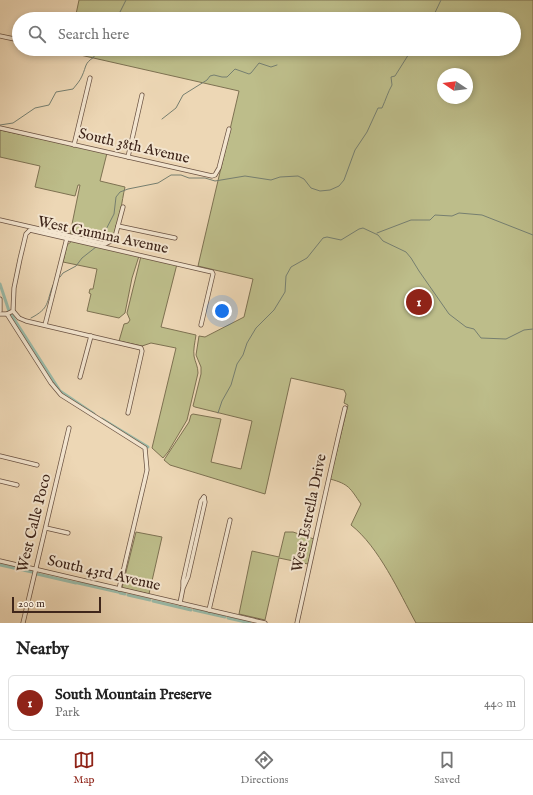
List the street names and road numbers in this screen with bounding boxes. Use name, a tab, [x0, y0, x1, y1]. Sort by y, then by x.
street label: South 38th Avenue	[76, 124, 192, 168]
street label: West Gumina Avenue	[36, 212, 170, 258]
street label: West Estrella Drive	[287, 452, 331, 574]
street label: West Calle Poco	[13, 472, 55, 574]
street label: South 43rd Avenue	[46, 551, 163, 595]

